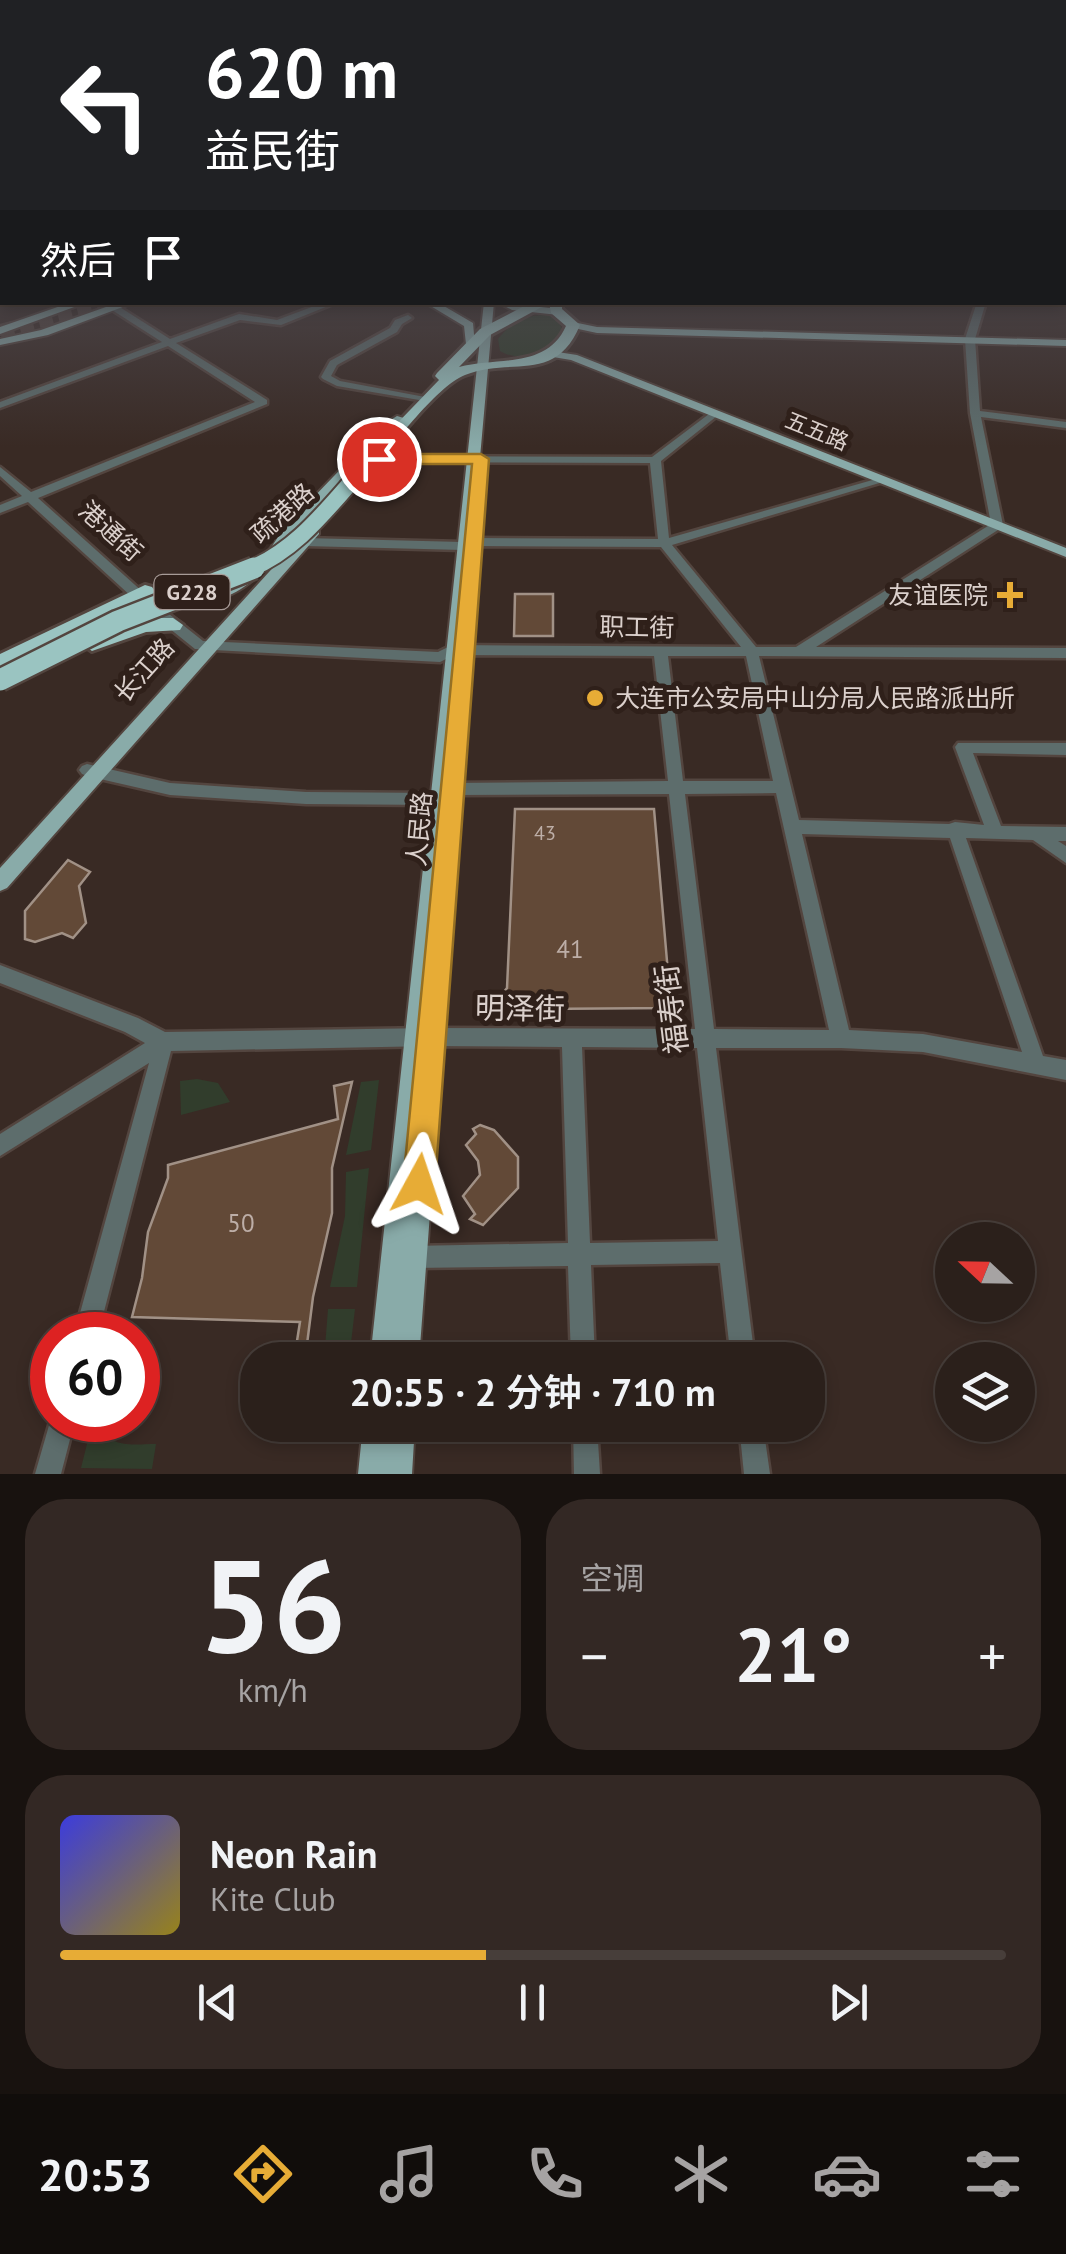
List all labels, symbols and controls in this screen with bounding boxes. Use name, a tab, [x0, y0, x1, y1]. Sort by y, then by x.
text: 620 m	[205, 27, 398, 117]
icon: left	[40, 40, 170, 170]
text: 益民街	[205, 121, 340, 179]
icon: arrive	[136, 230, 191, 285]
text: 然后	[40, 235, 116, 284]
street label: 五五路	[781, 406, 853, 456]
pin	[337, 417, 422, 502]
icon: arrive	[352, 432, 407, 487]
street label: 疏港路	[243, 476, 321, 550]
street label: 港通街	[72, 494, 150, 568]
road number: G228	[154, 575, 230, 609]
place label: 友谊医院	[888, 579, 988, 611]
marker: 友谊医院	[997, 582, 1023, 608]
street label: 职工街	[599, 610, 675, 644]
street label: 长江路	[107, 631, 181, 709]
place label: 大连市公安局中山分局人民路派出所	[615, 682, 1015, 714]
marker: 大连市公安局中山分局人民路派出所	[584, 687, 606, 709]
street label: 人民路	[400, 790, 438, 868]
house number: 43	[534, 820, 556, 846]
house number: 41	[556, 933, 584, 965]
street label: 福寿街	[646, 962, 695, 1056]
street label: 明泽街	[475, 987, 565, 1028]
position arrow	[367, 1132, 471, 1236]
house number: 50	[227, 1207, 255, 1239]
north arrow	[935, 1222, 1035, 1322]
map controls	[935, 1222, 1035, 1442]
speed limit sign: 60	[30, 1312, 160, 1442]
button: layers	[935, 1342, 1035, 1442]
text: 20:55 · 2 分钟 · 710 m	[349, 1367, 716, 1416]
text: 56	[199, 1520, 346, 1688]
text: 空调	[581, 1557, 645, 1599]
text: 21°	[734, 1606, 852, 1703]
text: −	[581, 1620, 608, 1691]
text: +	[978, 1620, 1006, 1691]
text: km/h	[238, 1669, 308, 1711]
text: Neon Rain	[210, 1829, 377, 1878]
text: Kite Club	[210, 1878, 336, 1920]
icon: previous	[190, 1975, 245, 2030]
icon: pause	[505, 1975, 560, 2030]
icon: next	[821, 1975, 876, 2030]
icon: directions	[228, 2139, 298, 2209]
icon: music	[374, 2139, 444, 2209]
icon: phone	[520, 2139, 590, 2209]
icon: climate	[666, 2139, 736, 2209]
icon: car	[812, 2139, 882, 2209]
icon: filters	[958, 2139, 1028, 2209]
text: 20:53	[38, 2145, 152, 2203]

